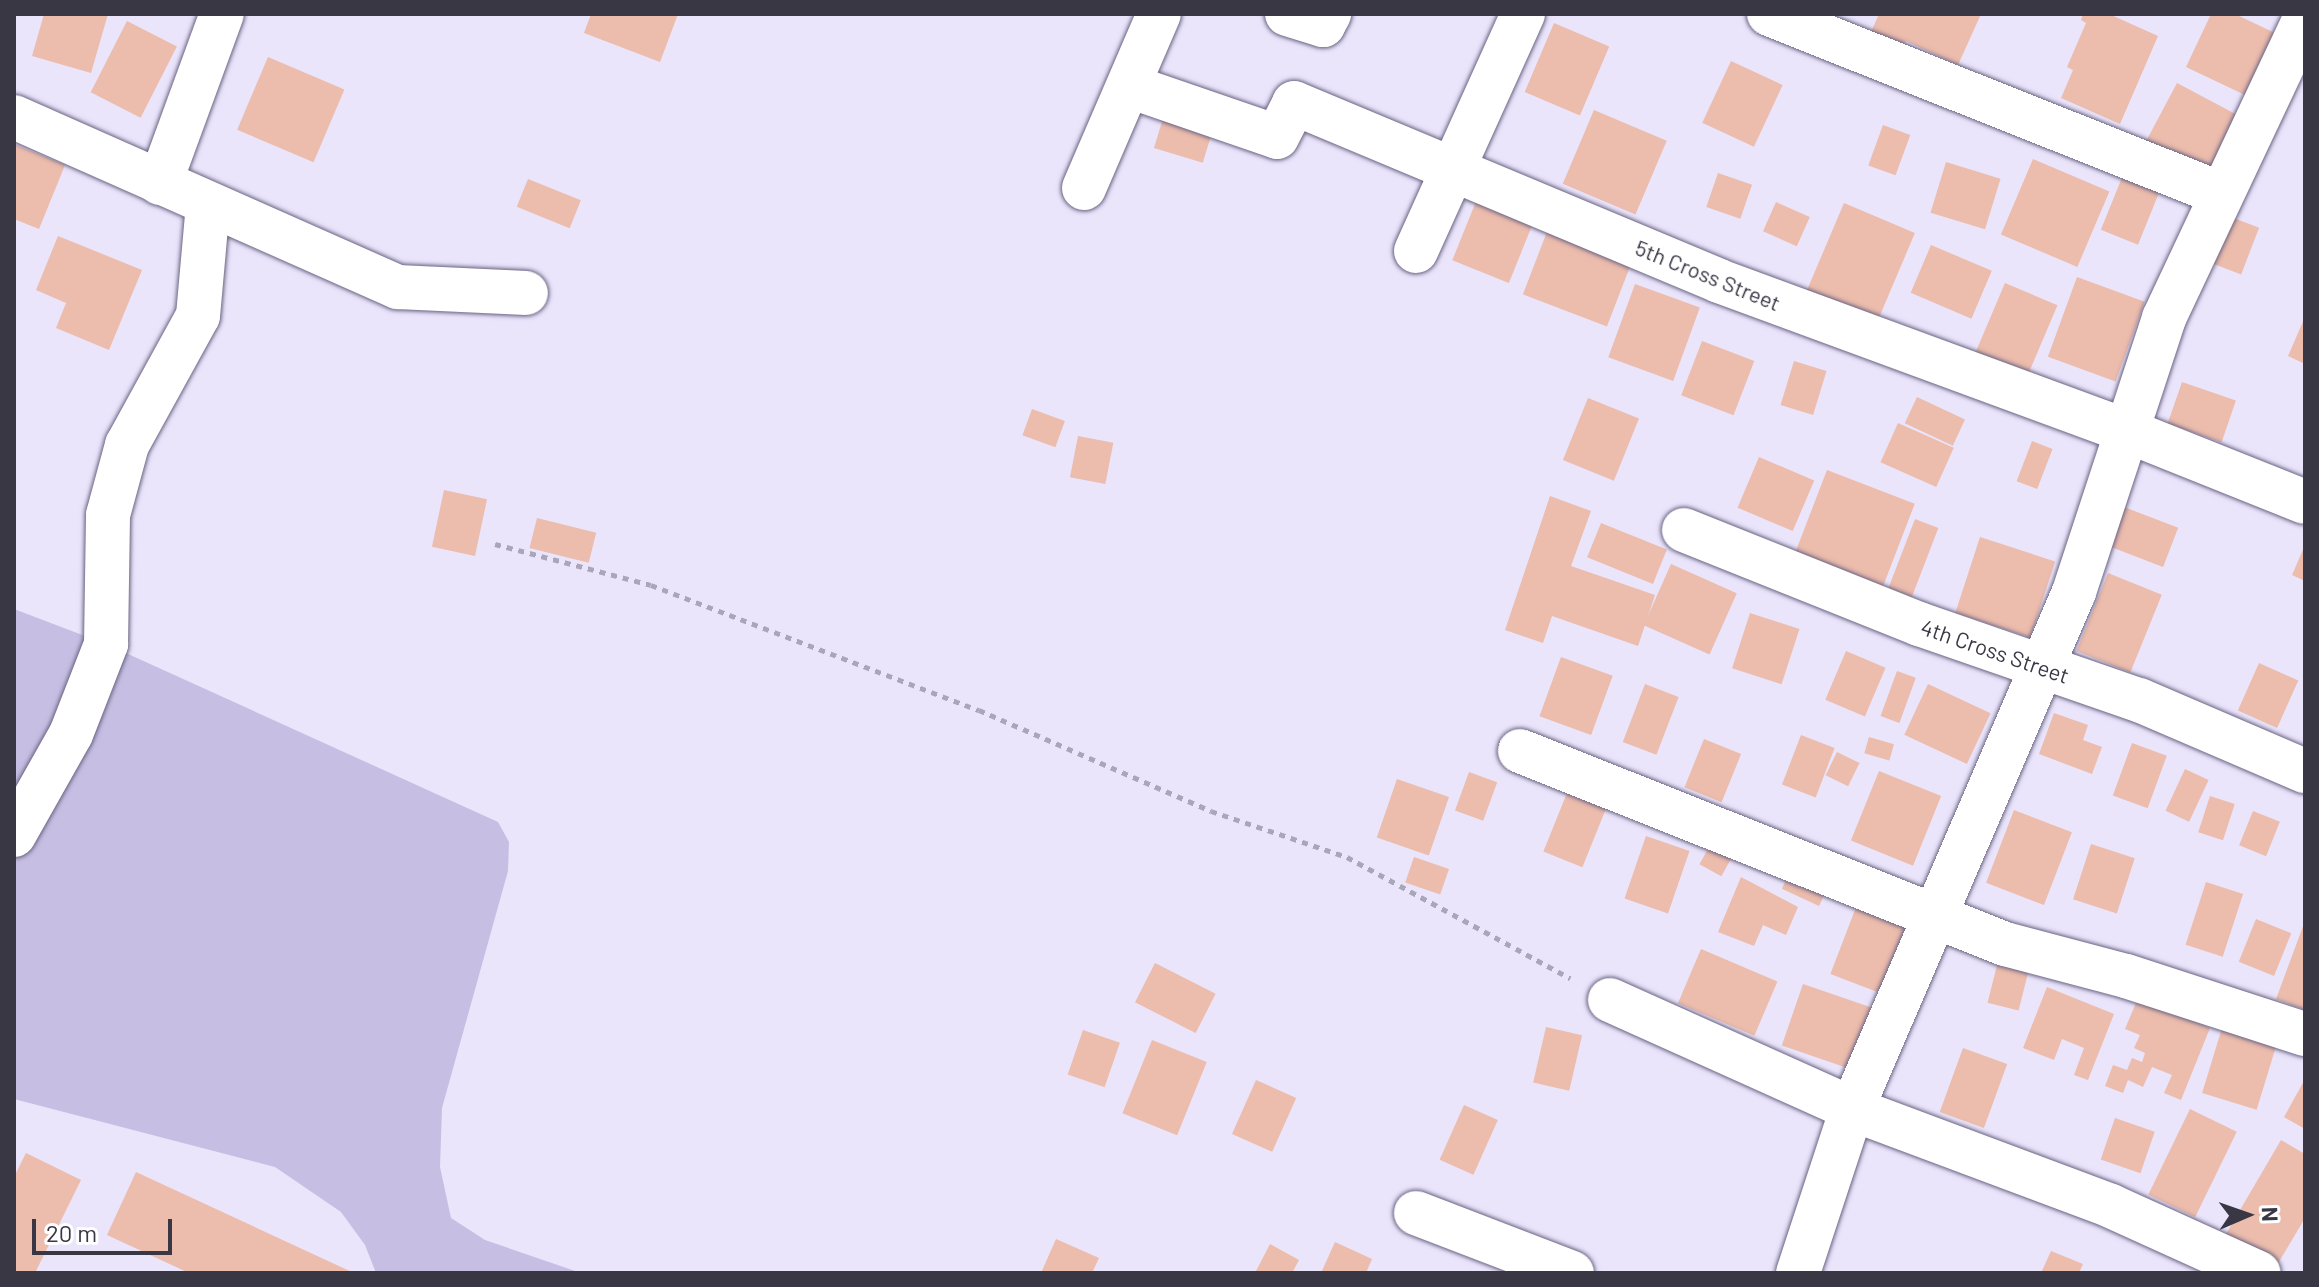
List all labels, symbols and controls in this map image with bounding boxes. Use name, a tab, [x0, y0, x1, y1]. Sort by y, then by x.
street label: 5th Cross Street	[1632, 234, 1784, 316]
street label: 4th Cross Street	[1917, 613, 2073, 689]
north arrow	[2207, 1175, 2287, 1255]
scale bar	[36, 1203, 176, 1253]
text: N	[2258, 1206, 2284, 1222]
text: 20 m	[46, 1218, 97, 1247]

